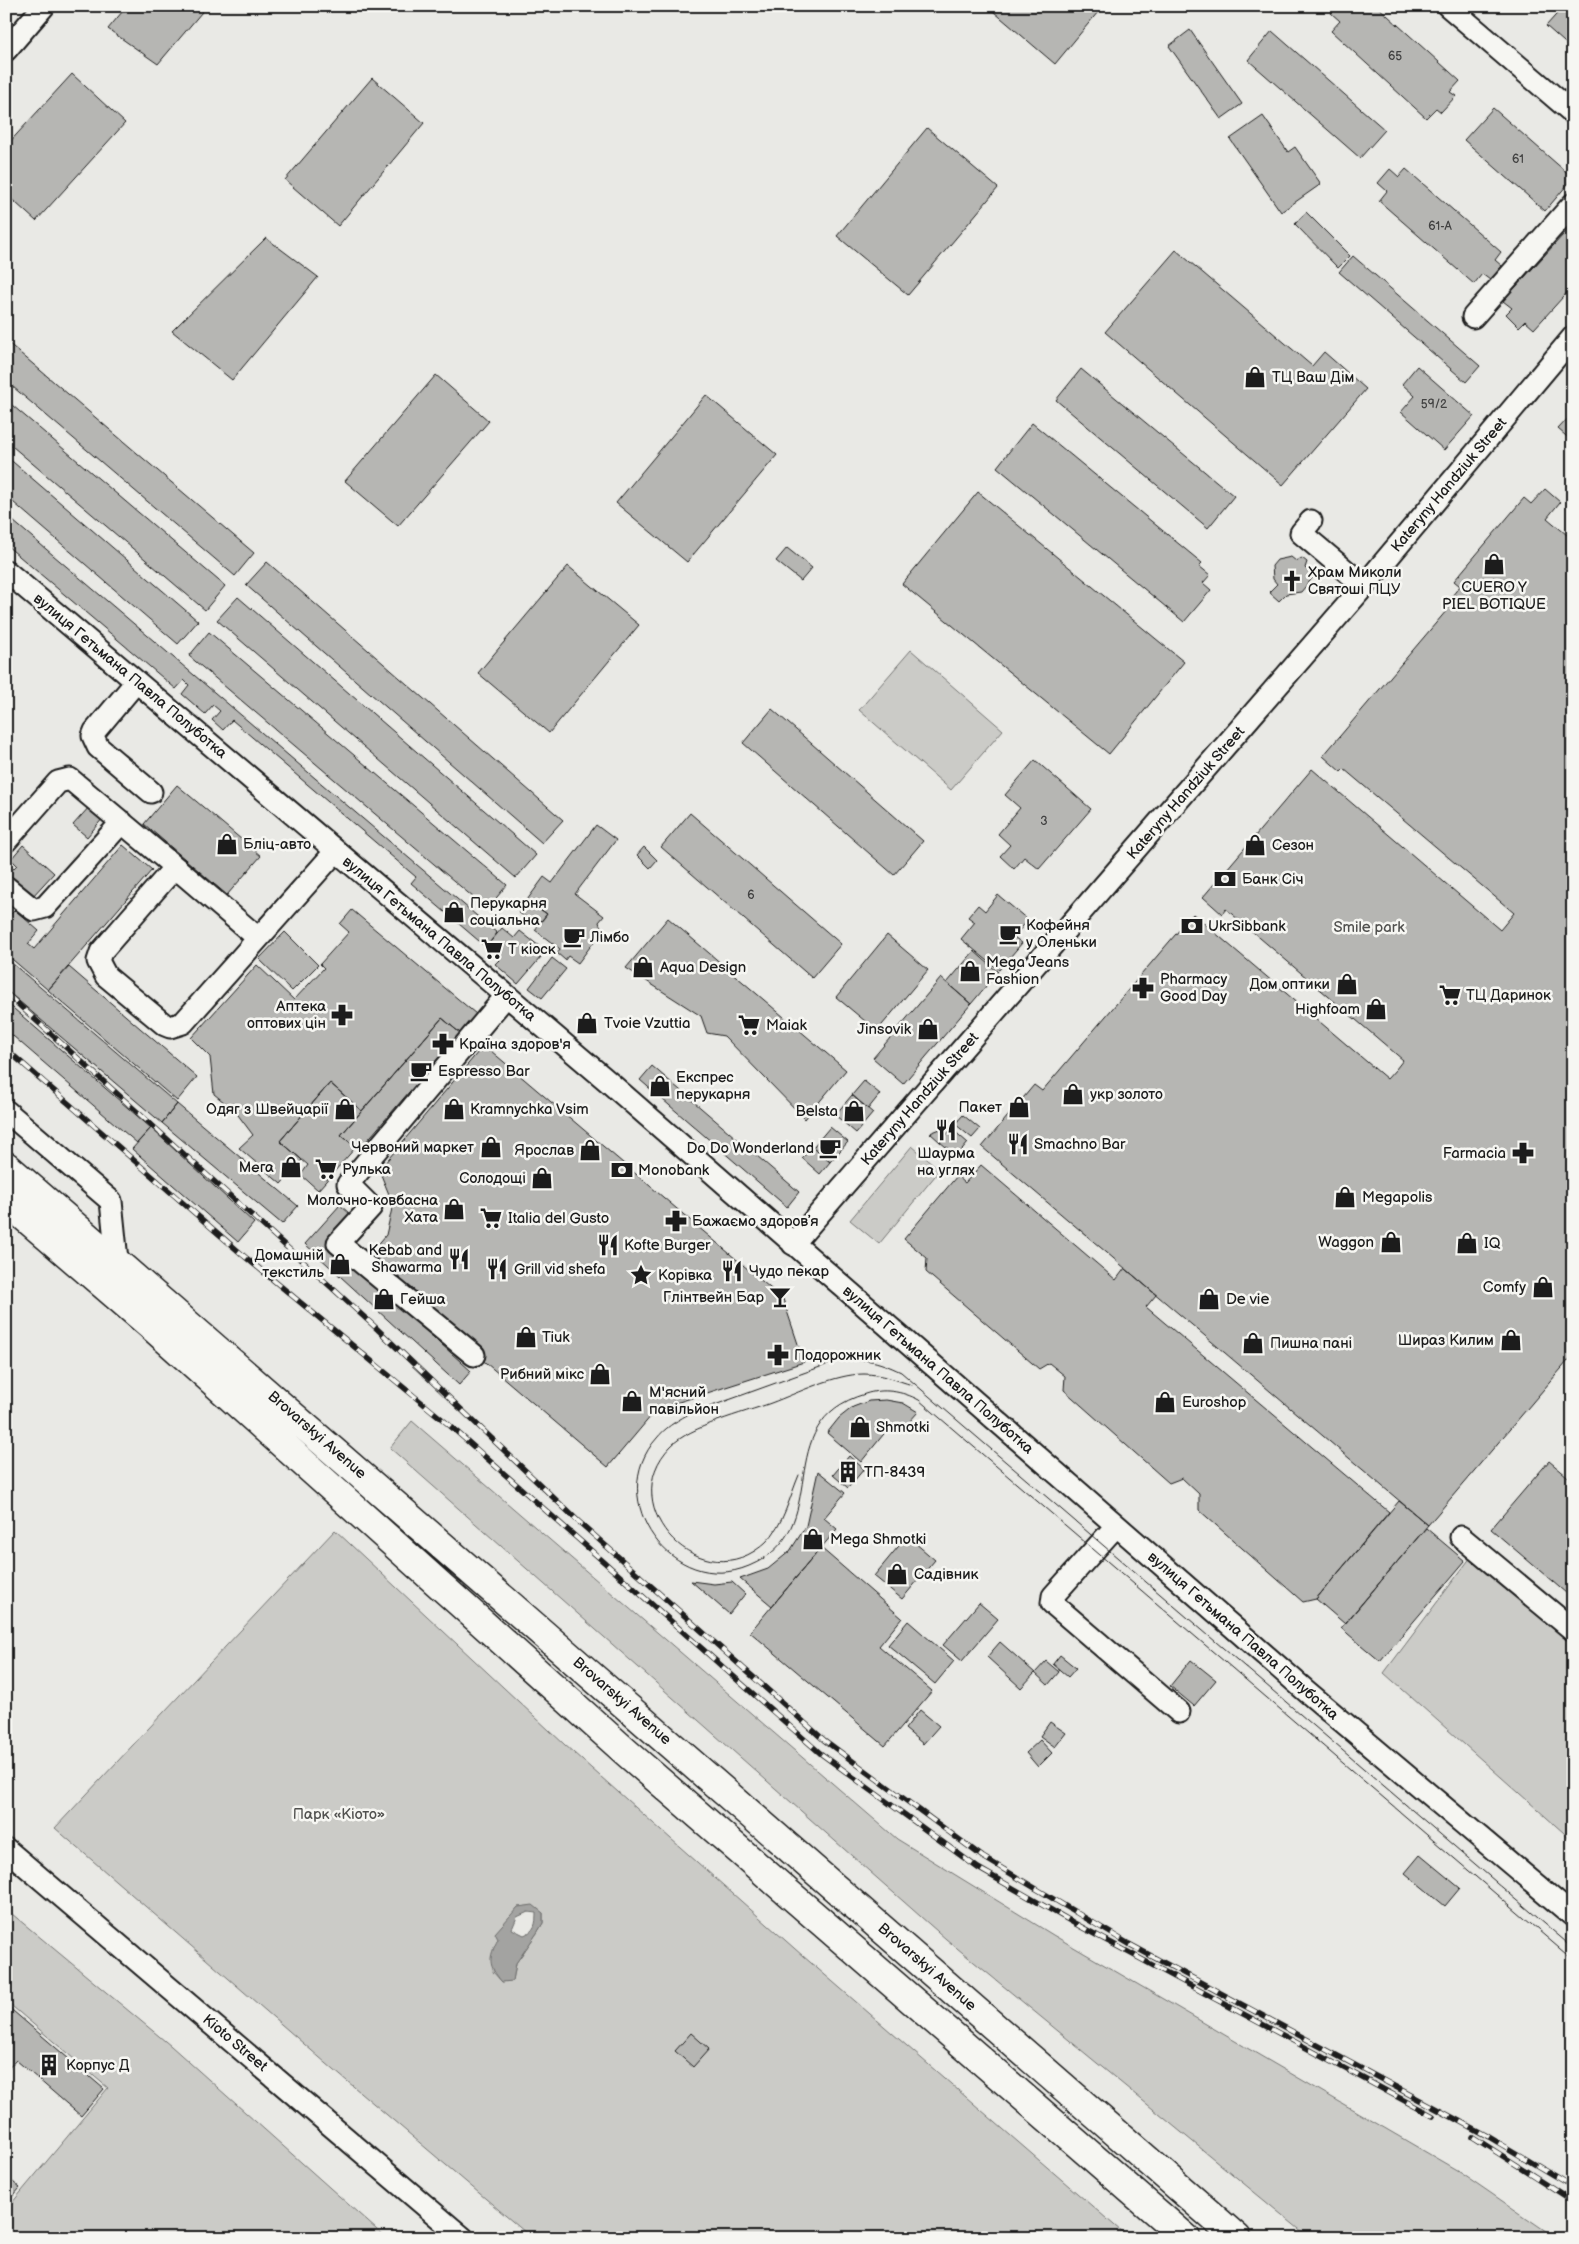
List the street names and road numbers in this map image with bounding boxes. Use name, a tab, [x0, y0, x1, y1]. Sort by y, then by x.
street label: Kateryny Handziuk Street	[1387, 413, 1511, 556]
street label: вулиця Гетьмана Павла Полуботка	[29, 589, 231, 763]
street label: Kateryny Handziuk Street	[1123, 722, 1249, 863]
street label: вулиця Гетьмана Павла Полуботка	[338, 852, 540, 1026]
street label: Kateryny Handziuk Street	[857, 1028, 983, 1169]
street label: вулиця Гетьмана Павла Полуботка	[839, 1282, 1038, 1458]
street label: Brovarskyi Avenue	[264, 1387, 370, 1483]
street label: вулиця Гетьмана Павла Полуботка	[1144, 1548, 1343, 1724]
street label: Brovarskyi Avenue	[569, 1653, 675, 1749]
street label: Brovarskyi Avenue	[874, 1919, 980, 2015]
street label: Kioto Street	[199, 2010, 272, 2076]

